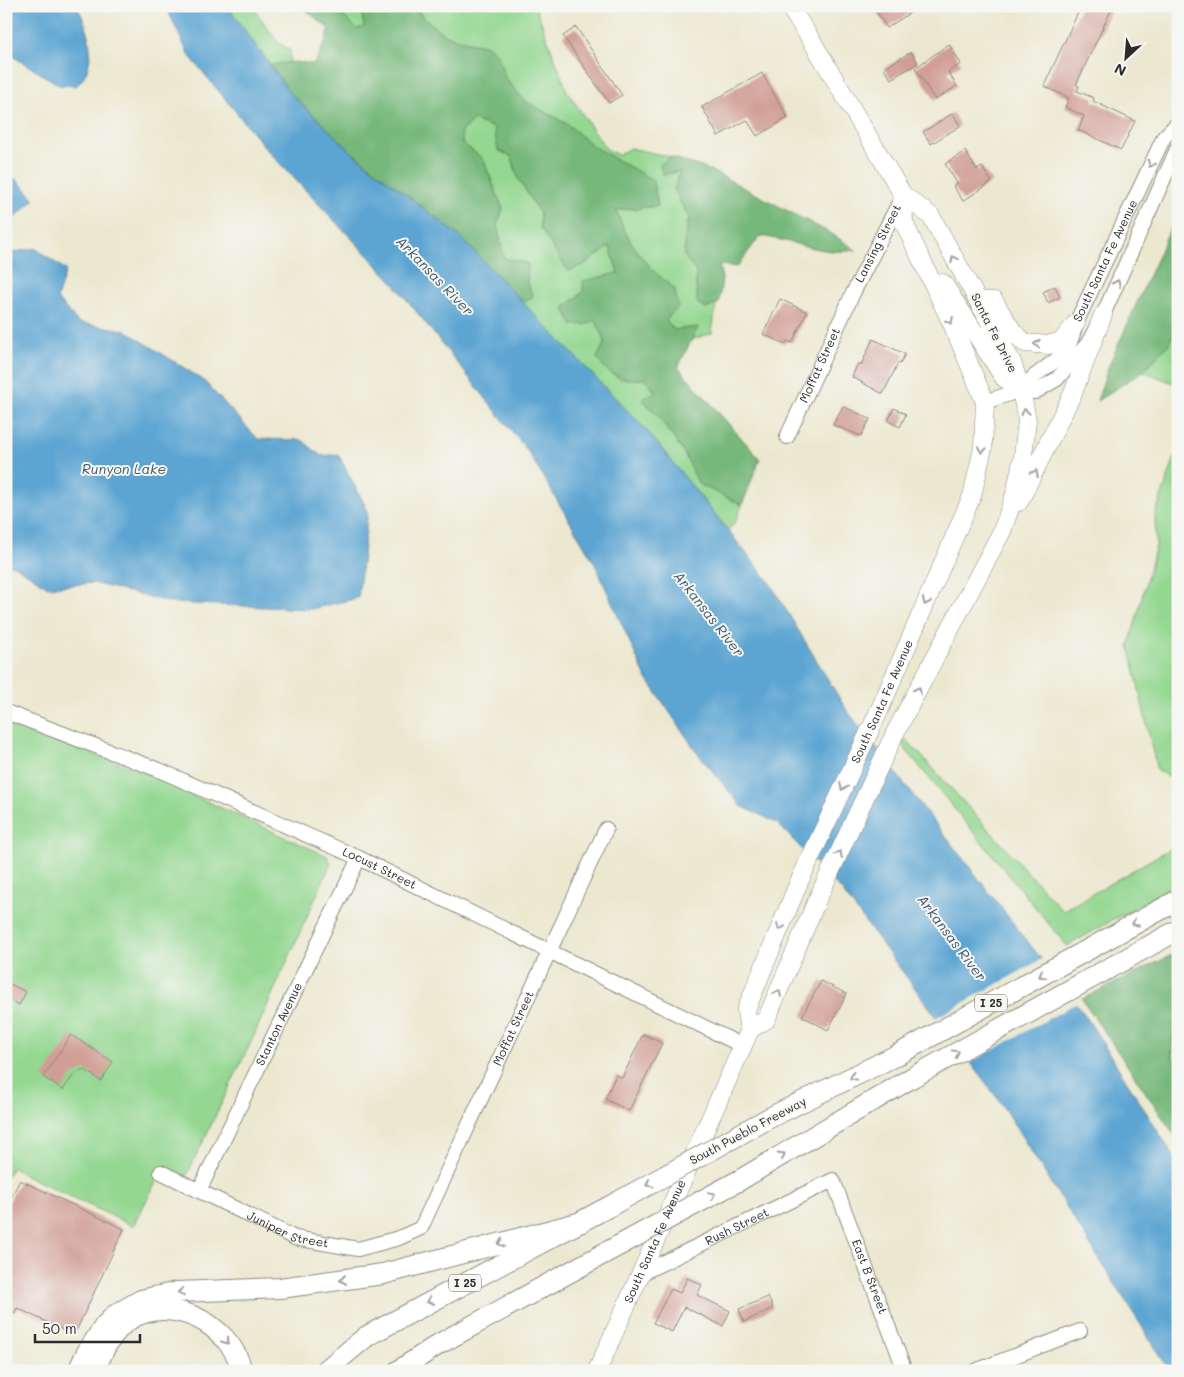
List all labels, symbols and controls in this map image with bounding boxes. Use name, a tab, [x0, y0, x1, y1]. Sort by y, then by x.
north arrow	[1102, 32, 1152, 82]
text: N	[1111, 59, 1129, 81]
one-way arrow	[1148, 158, 1158, 167]
street label: South Santa Fe Avenue	[1069, 197, 1140, 324]
street label: Lansing Street	[851, 201, 904, 285]
water label: Arkansas River	[392, 232, 478, 320]
one-way arrow	[950, 255, 960, 264]
one-way arrow	[1111, 279, 1122, 288]
street label: Santa Fe Drive	[968, 290, 1022, 375]
one-way arrow	[944, 316, 955, 325]
street label: Moffat Street	[795, 325, 843, 405]
one-way arrow	[1032, 339, 1040, 350]
one-way arrow	[1020, 407, 1031, 415]
one-way arrow	[977, 446, 987, 455]
water label: Runyon Lake	[82, 459, 166, 478]
one-way arrow	[1029, 469, 1039, 478]
water label: Arkansas River	[670, 567, 749, 660]
one-way arrow	[922, 597, 933, 606]
street label: South Santa Fe Avenue	[847, 637, 916, 765]
one-way arrow	[912, 686, 922, 695]
one-way arrow	[839, 782, 850, 791]
street label: Locust Street	[340, 843, 420, 892]
one-way arrow	[833, 850, 843, 859]
water label: Arkansas River	[914, 891, 991, 985]
one-way arrow	[1131, 917, 1140, 927]
one-way arrow	[776, 922, 787, 931]
one-way arrow	[1039, 968, 1048, 978]
street label: Stanton Avenue	[251, 979, 305, 1068]
street label: Moffat Street	[488, 988, 537, 1068]
one-way arrow	[772, 989, 782, 998]
road number: I 25	[975, 994, 1007, 1011]
one-way arrow	[950, 1049, 959, 1059]
one-way arrow	[849, 1070, 858, 1081]
street label: South Pueblo Freeway	[686, 1093, 809, 1168]
one-way arrow	[776, 1152, 785, 1162]
street label: South Santa Fe Avenue	[620, 1177, 689, 1305]
one-way arrow	[646, 1178, 655, 1188]
one-way arrow	[706, 1191, 715, 1201]
street label: Rush Street	[702, 1204, 771, 1248]
street label: Juniper Street	[245, 1207, 330, 1251]
one-way arrow	[497, 1237, 505, 1248]
street label: East B Street	[849, 1237, 892, 1316]
one-way arrow	[339, 1274, 347, 1285]
road number: I 25	[449, 1275, 481, 1292]
one-way arrow	[177, 1287, 185, 1298]
one-way arrow	[426, 1295, 435, 1305]
scale bar	[35, 1312, 140, 1344]
text: 50 m	[42, 1318, 77, 1338]
one-way arrow	[220, 1335, 229, 1345]

